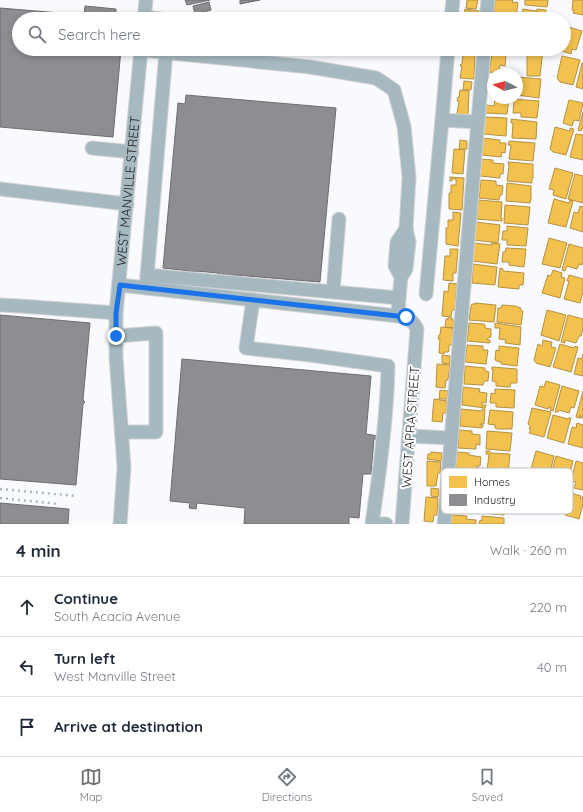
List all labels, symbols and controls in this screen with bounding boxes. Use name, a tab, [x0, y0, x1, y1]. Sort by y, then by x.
search box	[12, 12, 571, 56]
icon: search	[26, 23, 48, 45]
text: Search here	[58, 25, 141, 44]
north arrow	[487, 68, 523, 104]
street label: WEST MANVILLE STREET	[112, 115, 143, 267]
route start	[397, 308, 415, 326]
route end	[107, 327, 125, 345]
street label: WEST APRA STREET	[398, 365, 422, 488]
legend	[441, 468, 573, 514]
text: Homes	[474, 475, 510, 489]
text: Industry	[474, 493, 516, 507]
text: 4 min	[16, 540, 61, 561]
text: Walk · 260 m	[490, 542, 567, 558]
text: Continue	[54, 589, 118, 608]
icon: ahead	[16, 596, 38, 618]
text: 220 m	[529, 599, 567, 615]
text: South Acacia Avenue	[54, 608, 180, 624]
text: Turn left	[54, 649, 116, 668]
icon: left	[16, 656, 38, 678]
text: 40 m	[537, 659, 567, 675]
text: West Manville Street	[54, 668, 176, 684]
icon: arrive	[16, 716, 38, 738]
text: Arrive at destination	[54, 717, 203, 736]
tab: Map	[80, 766, 102, 804]
tab: Directions	[262, 766, 312, 804]
tab: Saved	[472, 766, 503, 804]

